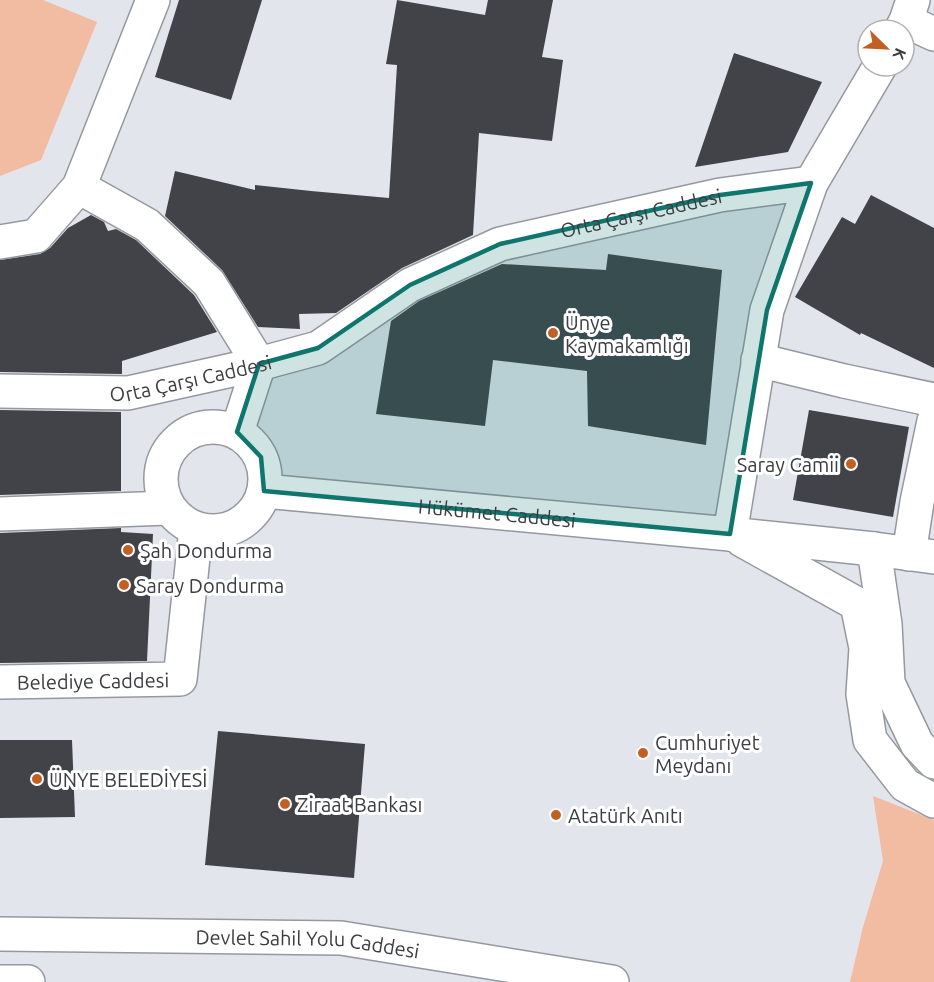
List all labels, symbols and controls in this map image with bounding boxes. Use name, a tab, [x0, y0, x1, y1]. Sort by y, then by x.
north arrow	[856, 18, 916, 78]
text: K	[889, 46, 910, 63]
street label: Orta Çarşı Caddesi	[558, 184, 724, 242]
place label: Ünye Kaymakamlığı	[565, 311, 689, 357]
marker: Ünye Kaymakamlığı	[546, 326, 560, 340]
street label: Orta Çarşı Caddesi	[109, 350, 274, 405]
place label: Saray Camii	[737, 453, 839, 476]
marker: Saray Camii	[844, 457, 858, 471]
street label: Hükümet Caddesi	[417, 494, 577, 531]
place label: Şah Dondurma	[140, 539, 272, 562]
marker: Şah Dondurma	[121, 543, 135, 557]
place label: Saray Dondurma	[136, 574, 284, 597]
marker: Saray Dondurma	[117, 578, 131, 592]
street label: Belediye Caddesi	[17, 668, 169, 693]
place label: Cumhuriyet Meydanı	[655, 731, 760, 777]
marker: Cumhuriyet Meydanı	[636, 746, 650, 760]
place label: ÜNYE BELEDİYESİ	[49, 768, 207, 791]
marker: ÜNYE BELEDİYESİ	[30, 772, 44, 786]
place label: Ziraat Bankası	[297, 793, 422, 816]
marker: Ziraat Bankası	[278, 797, 292, 811]
place label: Atatürk Anıtı	[568, 804, 683, 827]
marker: Atatürk Anıtı	[549, 808, 563, 822]
street label: Devlet Sahil Yolu Caddesi	[195, 925, 421, 962]

